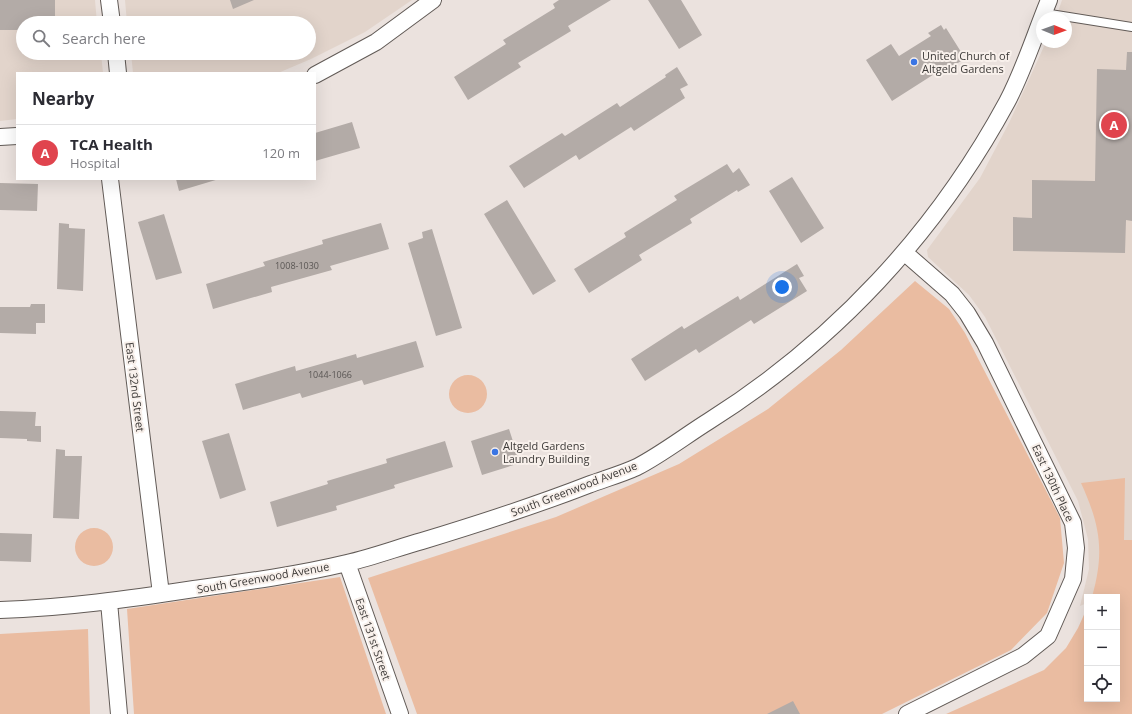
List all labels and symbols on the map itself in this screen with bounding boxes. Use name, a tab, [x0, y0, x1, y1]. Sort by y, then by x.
north arrow	[1036, 12, 1072, 48]
place label: United Church of Altgeld Gardens	[922, 48, 1011, 76]
marker: United Church of Altgeld Gardens	[909, 57, 919, 67]
pin: A	[1101, 110, 1127, 140]
house number: 1008-1030	[275, 259, 319, 272]
your location	[772, 277, 792, 297]
street label: East 132nd Street	[123, 341, 148, 433]
house number: 1044-1066	[308, 368, 352, 381]
place label: Altgeld Gardens Laundry Building	[503, 438, 590, 466]
street label: East 130th Place	[1029, 442, 1078, 524]
marker: Altgeld Gardens Laundry Building	[490, 447, 500, 457]
street label: South Greenwood Avenue	[509, 457, 639, 520]
street label: South Greenwood Avenue	[196, 558, 330, 597]
street label: East 131st Street	[352, 596, 395, 682]

